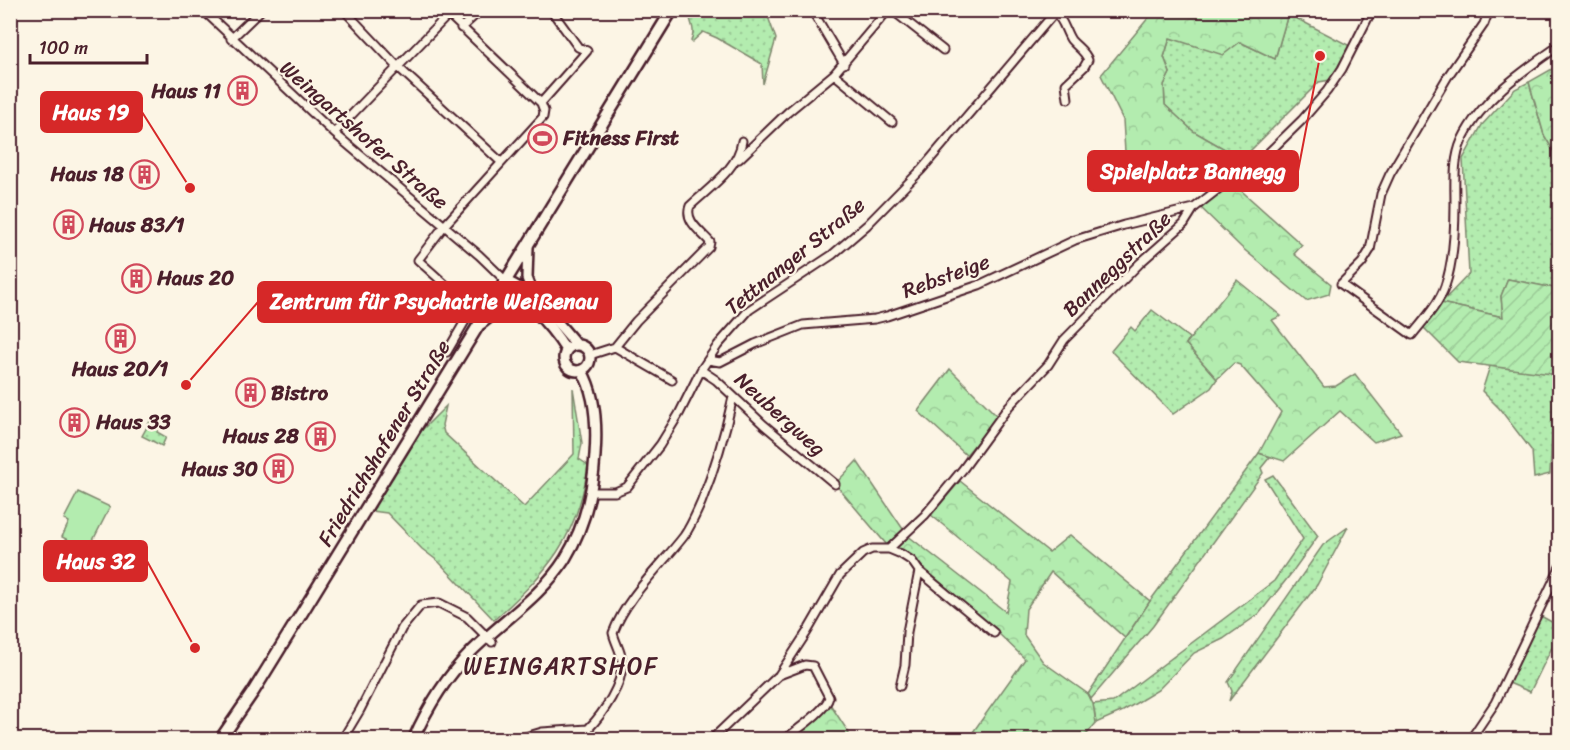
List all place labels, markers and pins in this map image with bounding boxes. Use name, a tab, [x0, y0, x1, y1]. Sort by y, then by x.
place label: Haus 11	[150, 72, 221, 110]
building icon: Haus 11	[226, 75, 258, 107]
callout: Haus 19	[41, 92, 142, 132]
place label: Fitness First	[562, 119, 680, 157]
sports icon: Fitness First	[526, 122, 558, 154]
callout: Spielplatz Bannegg	[1088, 151, 1298, 191]
place label: Haus 18	[50, 155, 124, 193]
building icon: Haus 18	[129, 158, 161, 190]
place label: Haus 83/1	[88, 206, 184, 244]
building icon: Haus 83/1	[52, 209, 84, 241]
place label: Haus 20	[156, 259, 234, 297]
building icon: Haus 20	[120, 262, 152, 294]
callout: Zentrum für Psychatrie Weißenau	[258, 282, 611, 322]
building icon: Haus 20/1	[104, 322, 136, 354]
place label: Haus 20/1	[71, 350, 168, 388]
place label: Bistro	[271, 374, 328, 412]
building icon: Bistro	[234, 377, 266, 409]
place label: Haus 33	[95, 403, 171, 441]
building icon: Haus 33	[59, 406, 91, 438]
place label: Haus 28	[221, 417, 299, 455]
building icon: Haus 28	[304, 420, 336, 452]
place label: Haus 30	[180, 450, 258, 488]
building icon: Haus 30	[263, 453, 295, 485]
callout: Haus 32	[44, 541, 147, 581]

